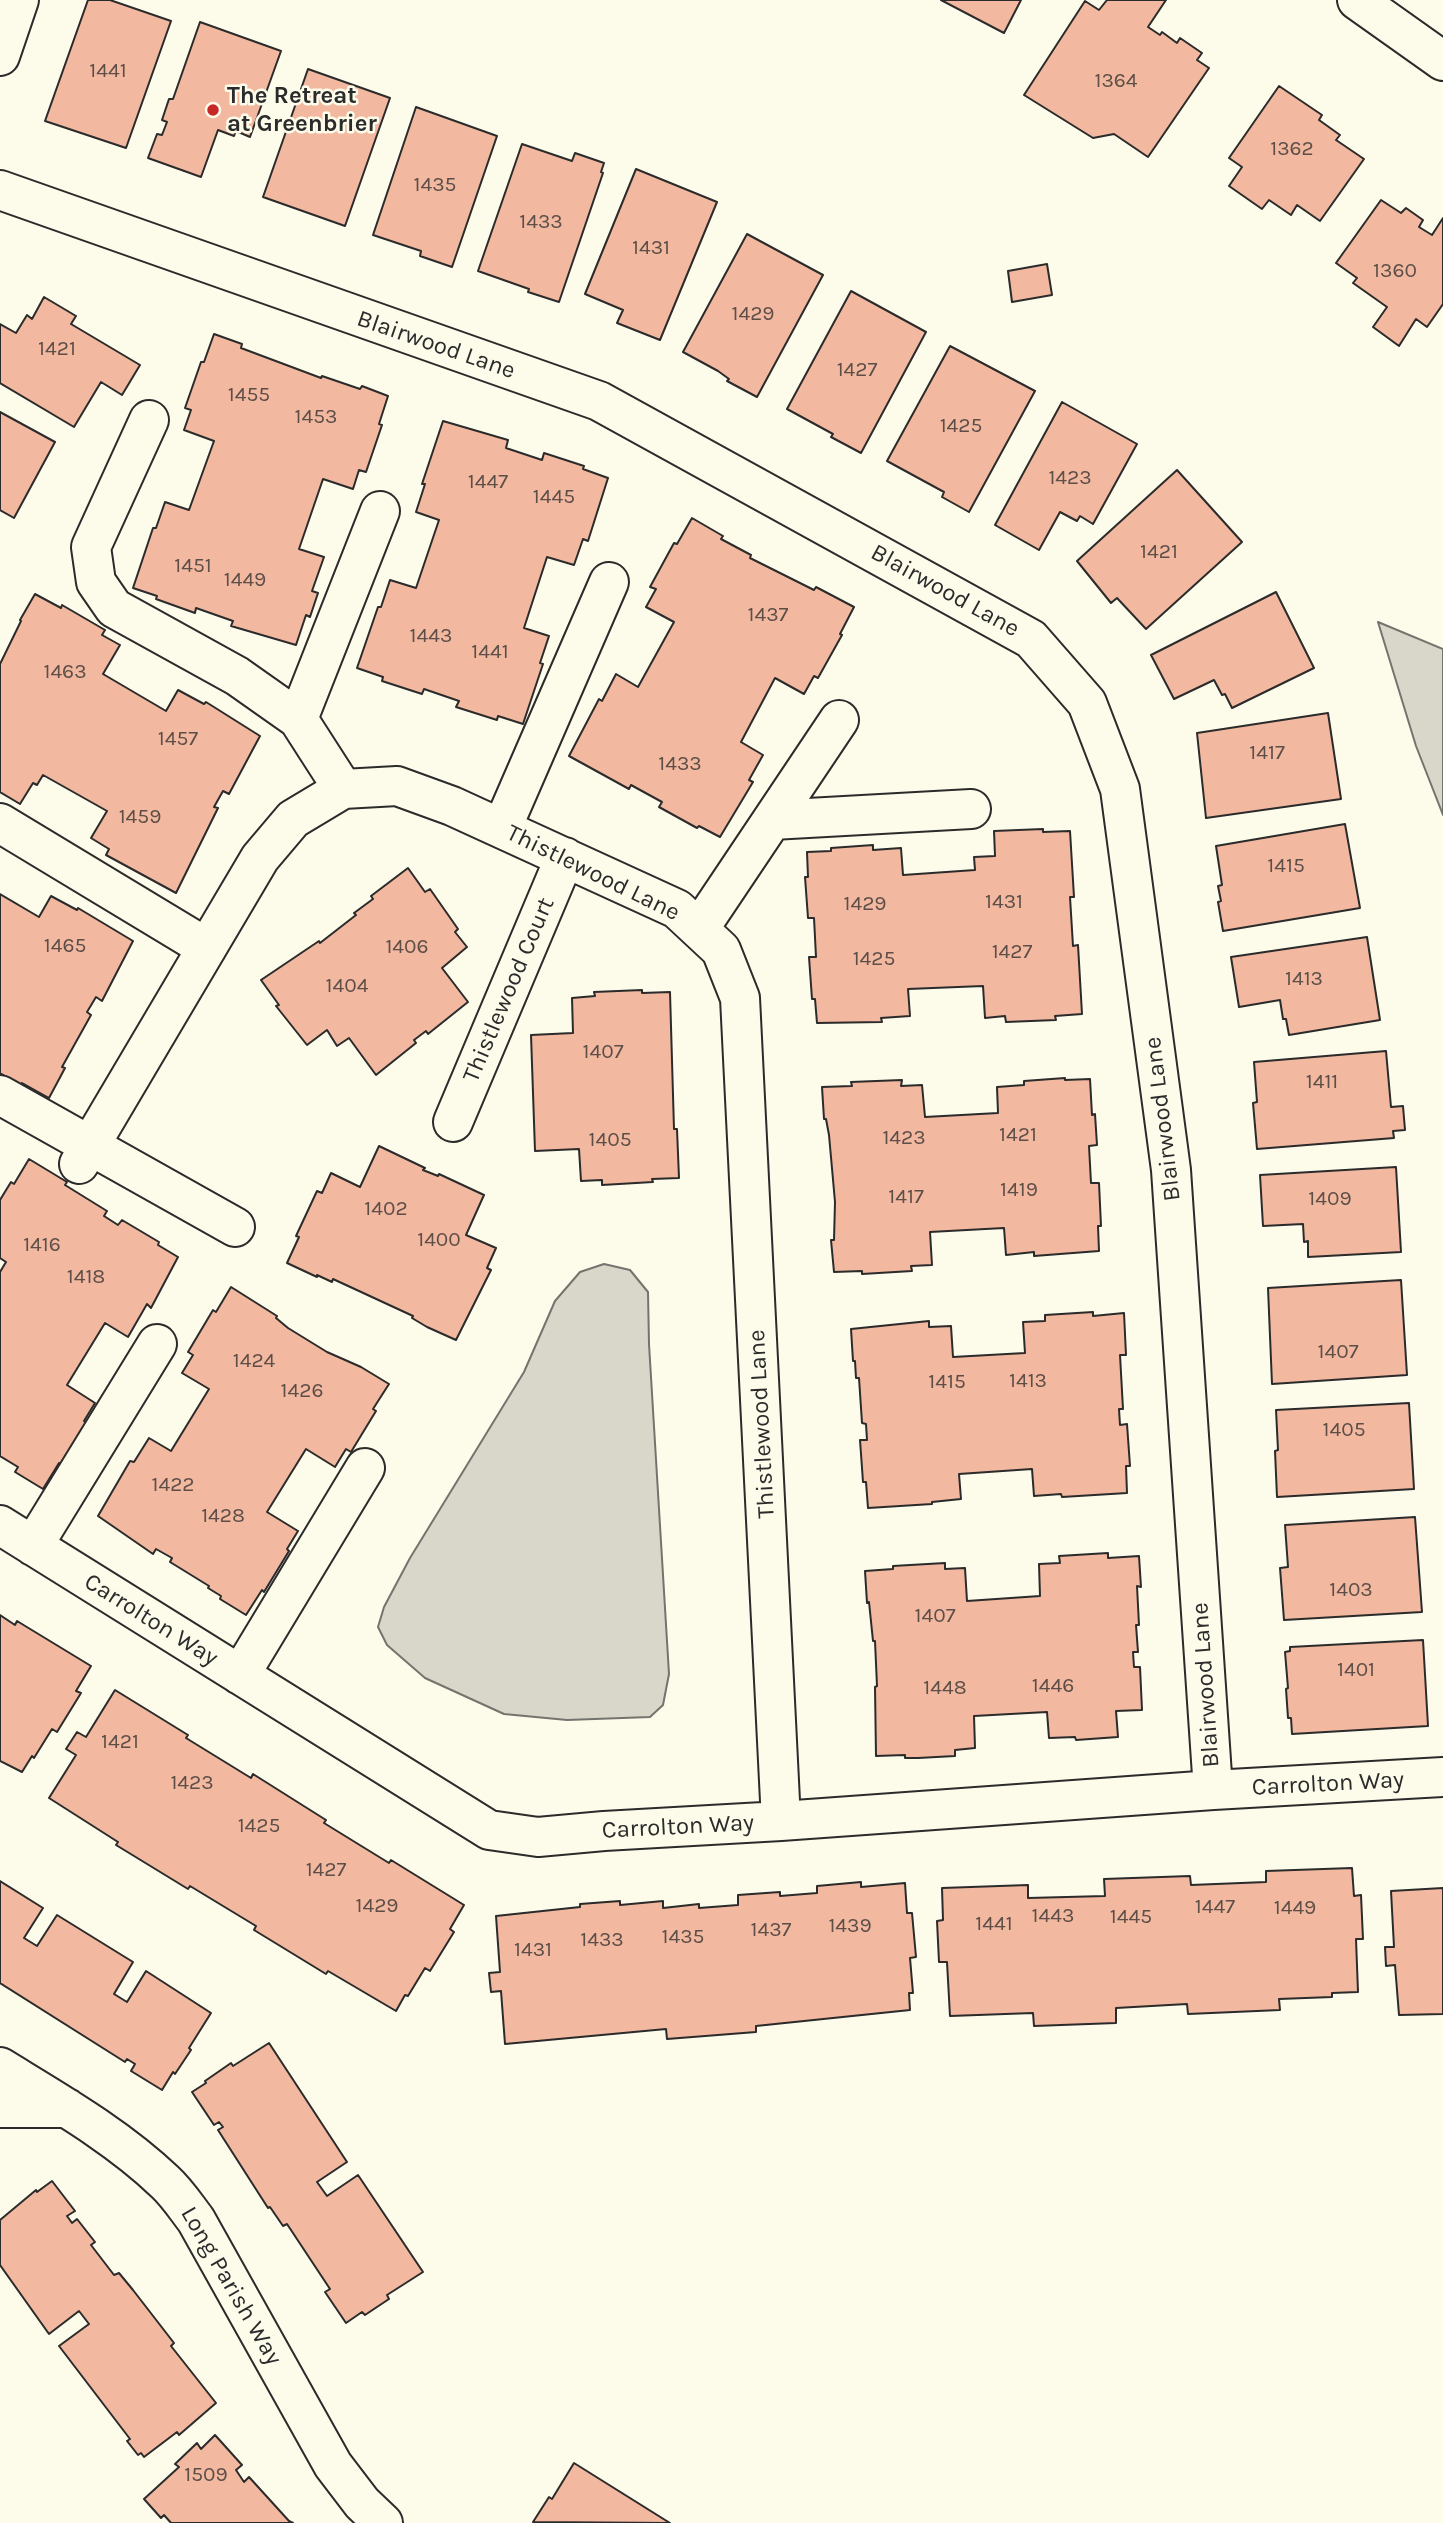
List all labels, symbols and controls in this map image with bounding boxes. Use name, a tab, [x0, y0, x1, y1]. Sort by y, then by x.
house number: 1441	[89, 58, 127, 84]
house number: 1364	[1094, 68, 1138, 94]
place label: The Retreat at Greenbrier	[227, 82, 377, 138]
marker: The Retreat at Greenbrier	[205, 102, 221, 118]
house number: 1362	[1270, 136, 1314, 162]
house number: 1435	[414, 172, 456, 198]
house number: 1433	[519, 209, 563, 235]
house number: 1431	[632, 235, 670, 261]
house number: 1360	[1373, 258, 1417, 284]
house number: 1429	[731, 301, 775, 327]
street label: Blairwood Lane	[353, 304, 519, 386]
house number: 1421	[38, 336, 76, 362]
house number: 1427	[837, 357, 877, 383]
house number: 1455	[228, 382, 270, 408]
house number: 1453	[295, 404, 337, 430]
house number: 1425	[940, 413, 982, 439]
house number: 1423	[1048, 465, 1092, 491]
house number: 1447	[468, 469, 508, 495]
house number: 1445	[533, 484, 575, 510]
street label: Blairwood Lane	[866, 538, 1024, 644]
house number: 1421	[1140, 539, 1178, 565]
house number: 1451	[174, 553, 212, 579]
house number: 1449	[224, 567, 266, 593]
house number: 1437	[748, 602, 788, 628]
house number: 1443	[410, 623, 452, 649]
house number: 1441	[471, 639, 509, 665]
house number: 1463	[43, 659, 87, 685]
house number: 1457	[158, 726, 198, 752]
house number: 1417	[1249, 740, 1285, 766]
house number: 1433	[658, 751, 702, 777]
house number: 1459	[119, 804, 161, 830]
street label: Thistlewood Lane	[502, 819, 684, 927]
house number: 1415	[1267, 853, 1305, 879]
house number: 1431	[985, 889, 1023, 915]
house number: 1429	[843, 891, 887, 917]
street label: Thistlewood Court	[457, 893, 561, 1087]
house number: 1465	[44, 933, 86, 959]
house number: 1406	[385, 934, 429, 960]
house number: 1427	[992, 939, 1032, 965]
house number: 1425	[853, 946, 895, 972]
house number: 1413	[1285, 966, 1323, 992]
house number: 1404	[326, 973, 368, 999]
street label: Blairwood Lane	[1139, 1035, 1187, 1203]
house number: 1407	[583, 1039, 623, 1065]
house number: 1411	[1306, 1069, 1338, 1095]
house number: 1421	[999, 1122, 1037, 1148]
house number: 1423	[882, 1125, 926, 1151]
house number: 1405	[589, 1127, 631, 1153]
house number: 1419	[1000, 1177, 1038, 1203]
house number: 1417	[888, 1184, 924, 1210]
house number: 1409	[1308, 1186, 1352, 1212]
house number: 1402	[364, 1196, 408, 1222]
house number: 1400	[417, 1227, 461, 1253]
house number: 1416	[23, 1232, 61, 1258]
house number: 1418	[67, 1264, 105, 1290]
street label: Thistlewood Lane	[743, 1329, 781, 1519]
house number: 1407	[1318, 1339, 1358, 1365]
house number: 1424	[233, 1348, 275, 1374]
house number: 1413	[1009, 1368, 1047, 1394]
house number: 1415	[928, 1369, 966, 1395]
house number: 1426	[281, 1378, 323, 1404]
house number: 1405	[1323, 1417, 1365, 1443]
house number: 1422	[151, 1472, 195, 1498]
house number: 1428	[201, 1503, 245, 1529]
street label: Carrolton Way	[79, 1567, 223, 1673]
house number: 1403	[1329, 1577, 1373, 1603]
street label: Blairwood Lane	[1186, 1601, 1226, 1769]
house number: 1407	[915, 1603, 955, 1629]
house number: 1401	[1337, 1657, 1375, 1683]
house number: 1446	[1032, 1673, 1074, 1699]
house number: 1448	[923, 1675, 967, 1701]
house number: 1421	[101, 1729, 139, 1755]
street label: Carrolton Way	[1251, 1766, 1405, 1802]
house number: 1423	[170, 1770, 214, 1796]
street label: Carrolton Way	[601, 1809, 755, 1845]
house number: 1425	[238, 1813, 280, 1839]
house number: 1427	[306, 1857, 346, 1883]
house number: 1429	[355, 1893, 399, 1919]
house number: 1447	[1195, 1894, 1235, 1920]
house number: 1449	[1274, 1895, 1316, 1921]
house number: 1443	[1032, 1903, 1074, 1929]
house number: 1445	[1110, 1904, 1152, 1930]
house number: 1441	[975, 1911, 1013, 1937]
house number: 1439	[828, 1913, 872, 1939]
house number: 1437	[751, 1917, 791, 1943]
house number: 1435	[662, 1924, 704, 1950]
house number: 1433	[580, 1927, 624, 1953]
house number: 1431	[514, 1937, 552, 1963]
street label: Long Parish Way	[174, 2202, 288, 2370]
house number: 1509	[184, 2462, 228, 2488]

